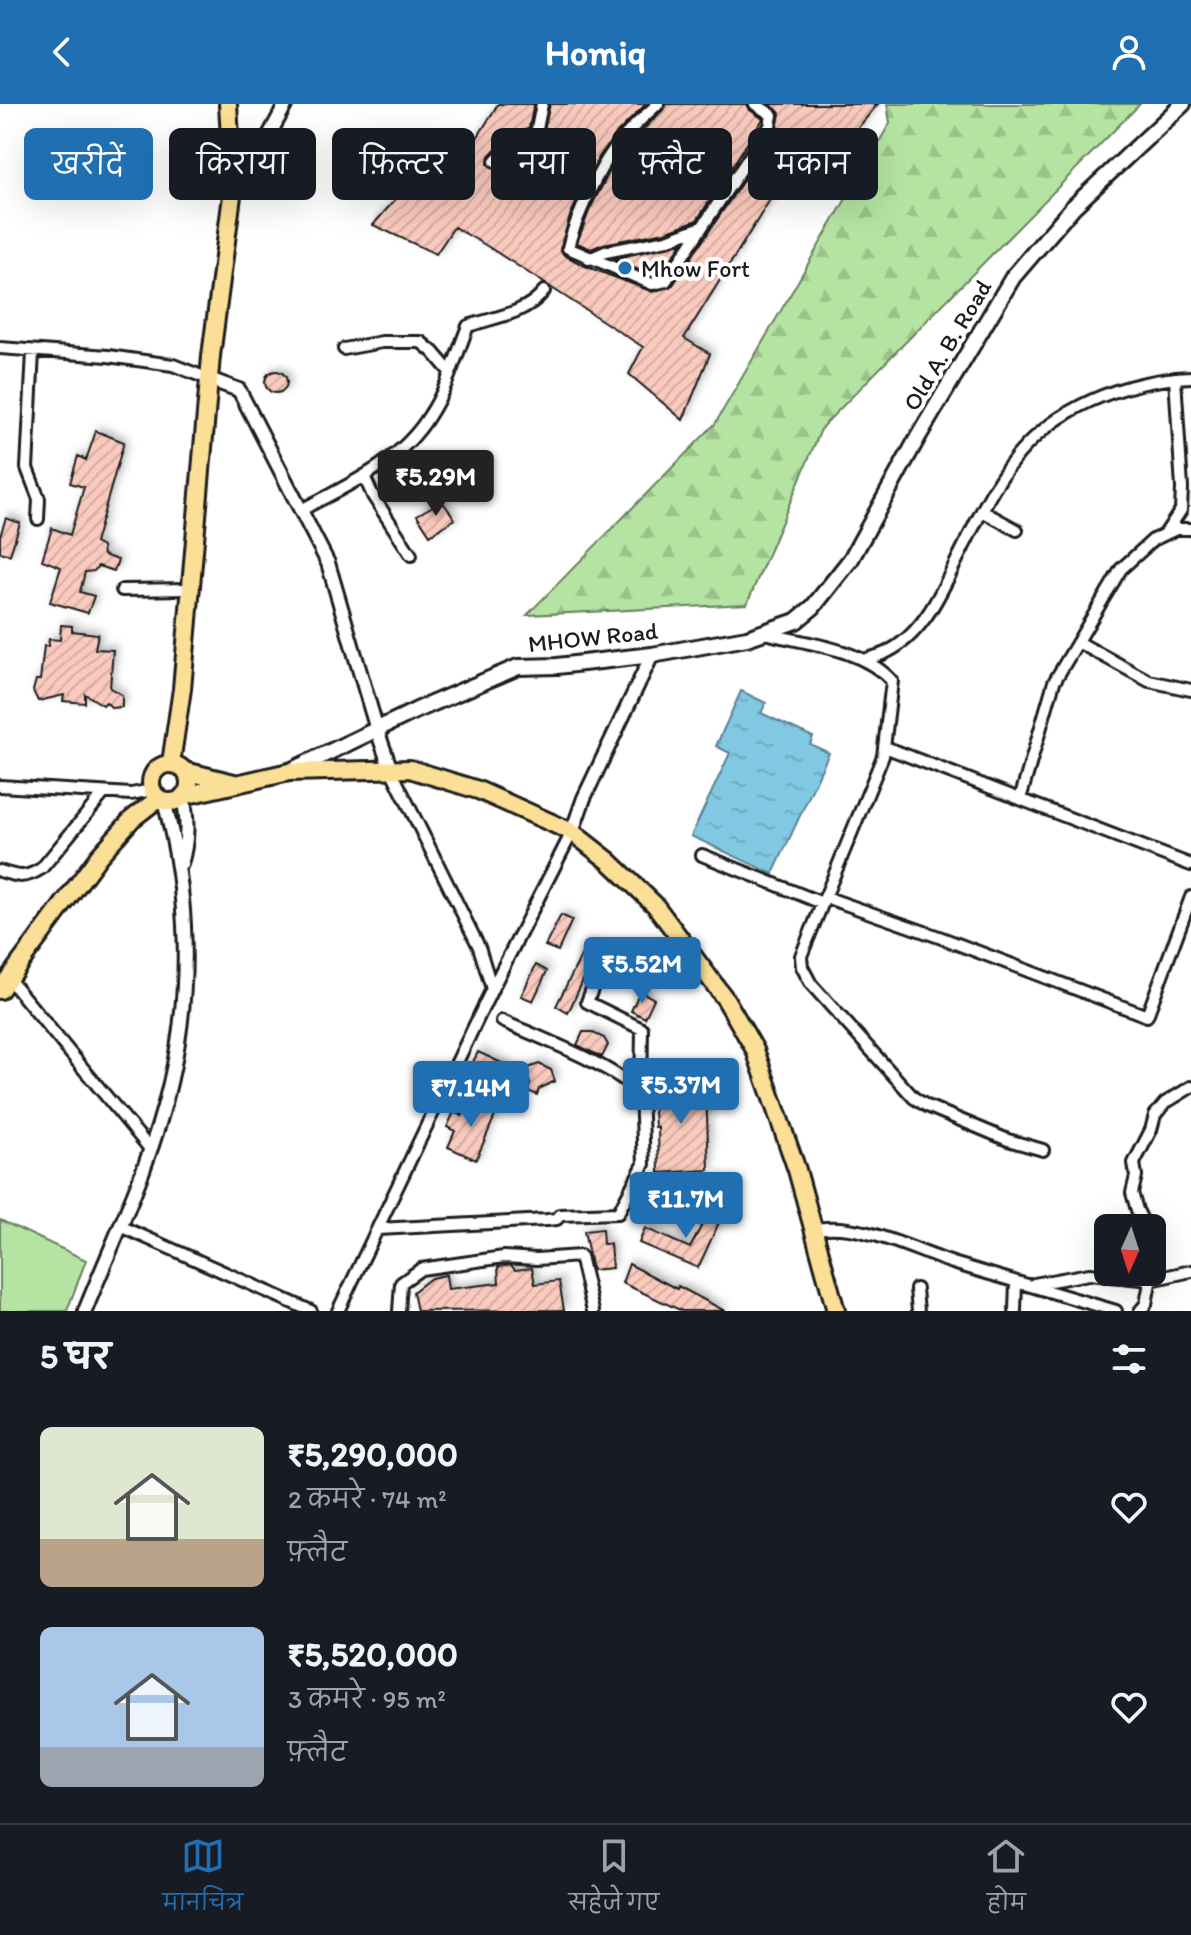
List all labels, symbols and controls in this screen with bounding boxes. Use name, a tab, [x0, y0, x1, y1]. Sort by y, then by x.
icon: back	[40, 30, 84, 74]
icon: person	[1107, 30, 1151, 74]
text: Homiq	[545, 31, 646, 74]
chip: खरीदें	[24, 128, 153, 200]
chip: किराया	[169, 128, 316, 200]
chip: फ़िल्टर	[332, 128, 475, 200]
chip: नया	[491, 128, 596, 200]
chip: फ़्लैट	[612, 128, 732, 200]
chip: मकान	[748, 128, 878, 200]
place label: Mhow Fort	[641, 254, 750, 283]
marker: Mhow Fort	[616, 259, 634, 277]
street label: Old A. B. Road	[896, 274, 998, 416]
pin: ₹5.29M	[371, 450, 501, 518]
text: ₹5.29M	[396, 460, 476, 492]
street label: MHOW Road	[527, 616, 659, 658]
pin: ₹5.52M	[577, 937, 707, 1005]
text: ₹5.52M	[602, 947, 682, 979]
pin: ₹5.37M	[616, 1058, 746, 1126]
pin: ₹7.14M	[406, 1061, 536, 1129]
text: ₹5.37M	[641, 1068, 721, 1100]
text: ₹7.14M	[431, 1071, 511, 1103]
pin: ₹11.7M	[621, 1172, 751, 1240]
text: ₹11.7M	[648, 1182, 724, 1214]
north arrow	[1094, 1214, 1166, 1286]
map controls	[1094, 1214, 1166, 1286]
text: 5 घर	[40, 1336, 111, 1377]
icon: filters	[1107, 1337, 1151, 1381]
text: ₹5,290,000	[288, 1434, 458, 1475]
icon: home	[104, 1459, 200, 1555]
text: 2 कमरे · 74 m²	[288, 1483, 447, 1515]
icon: heart	[1107, 1485, 1151, 1529]
text: फ़्लैट	[288, 1536, 347, 1568]
text: ₹5,520,000	[288, 1634, 458, 1675]
icon: home	[104, 1659, 200, 1755]
text: 3 कमरे · 95 m²	[288, 1683, 446, 1715]
icon: heart	[1107, 1685, 1151, 1729]
text: फ़्लैट	[288, 1736, 347, 1768]
tab: मानचित्र	[163, 1834, 243, 1927]
tab: सहेजे गए	[569, 1834, 659, 1927]
tab: होम	[984, 1834, 1028, 1927]

